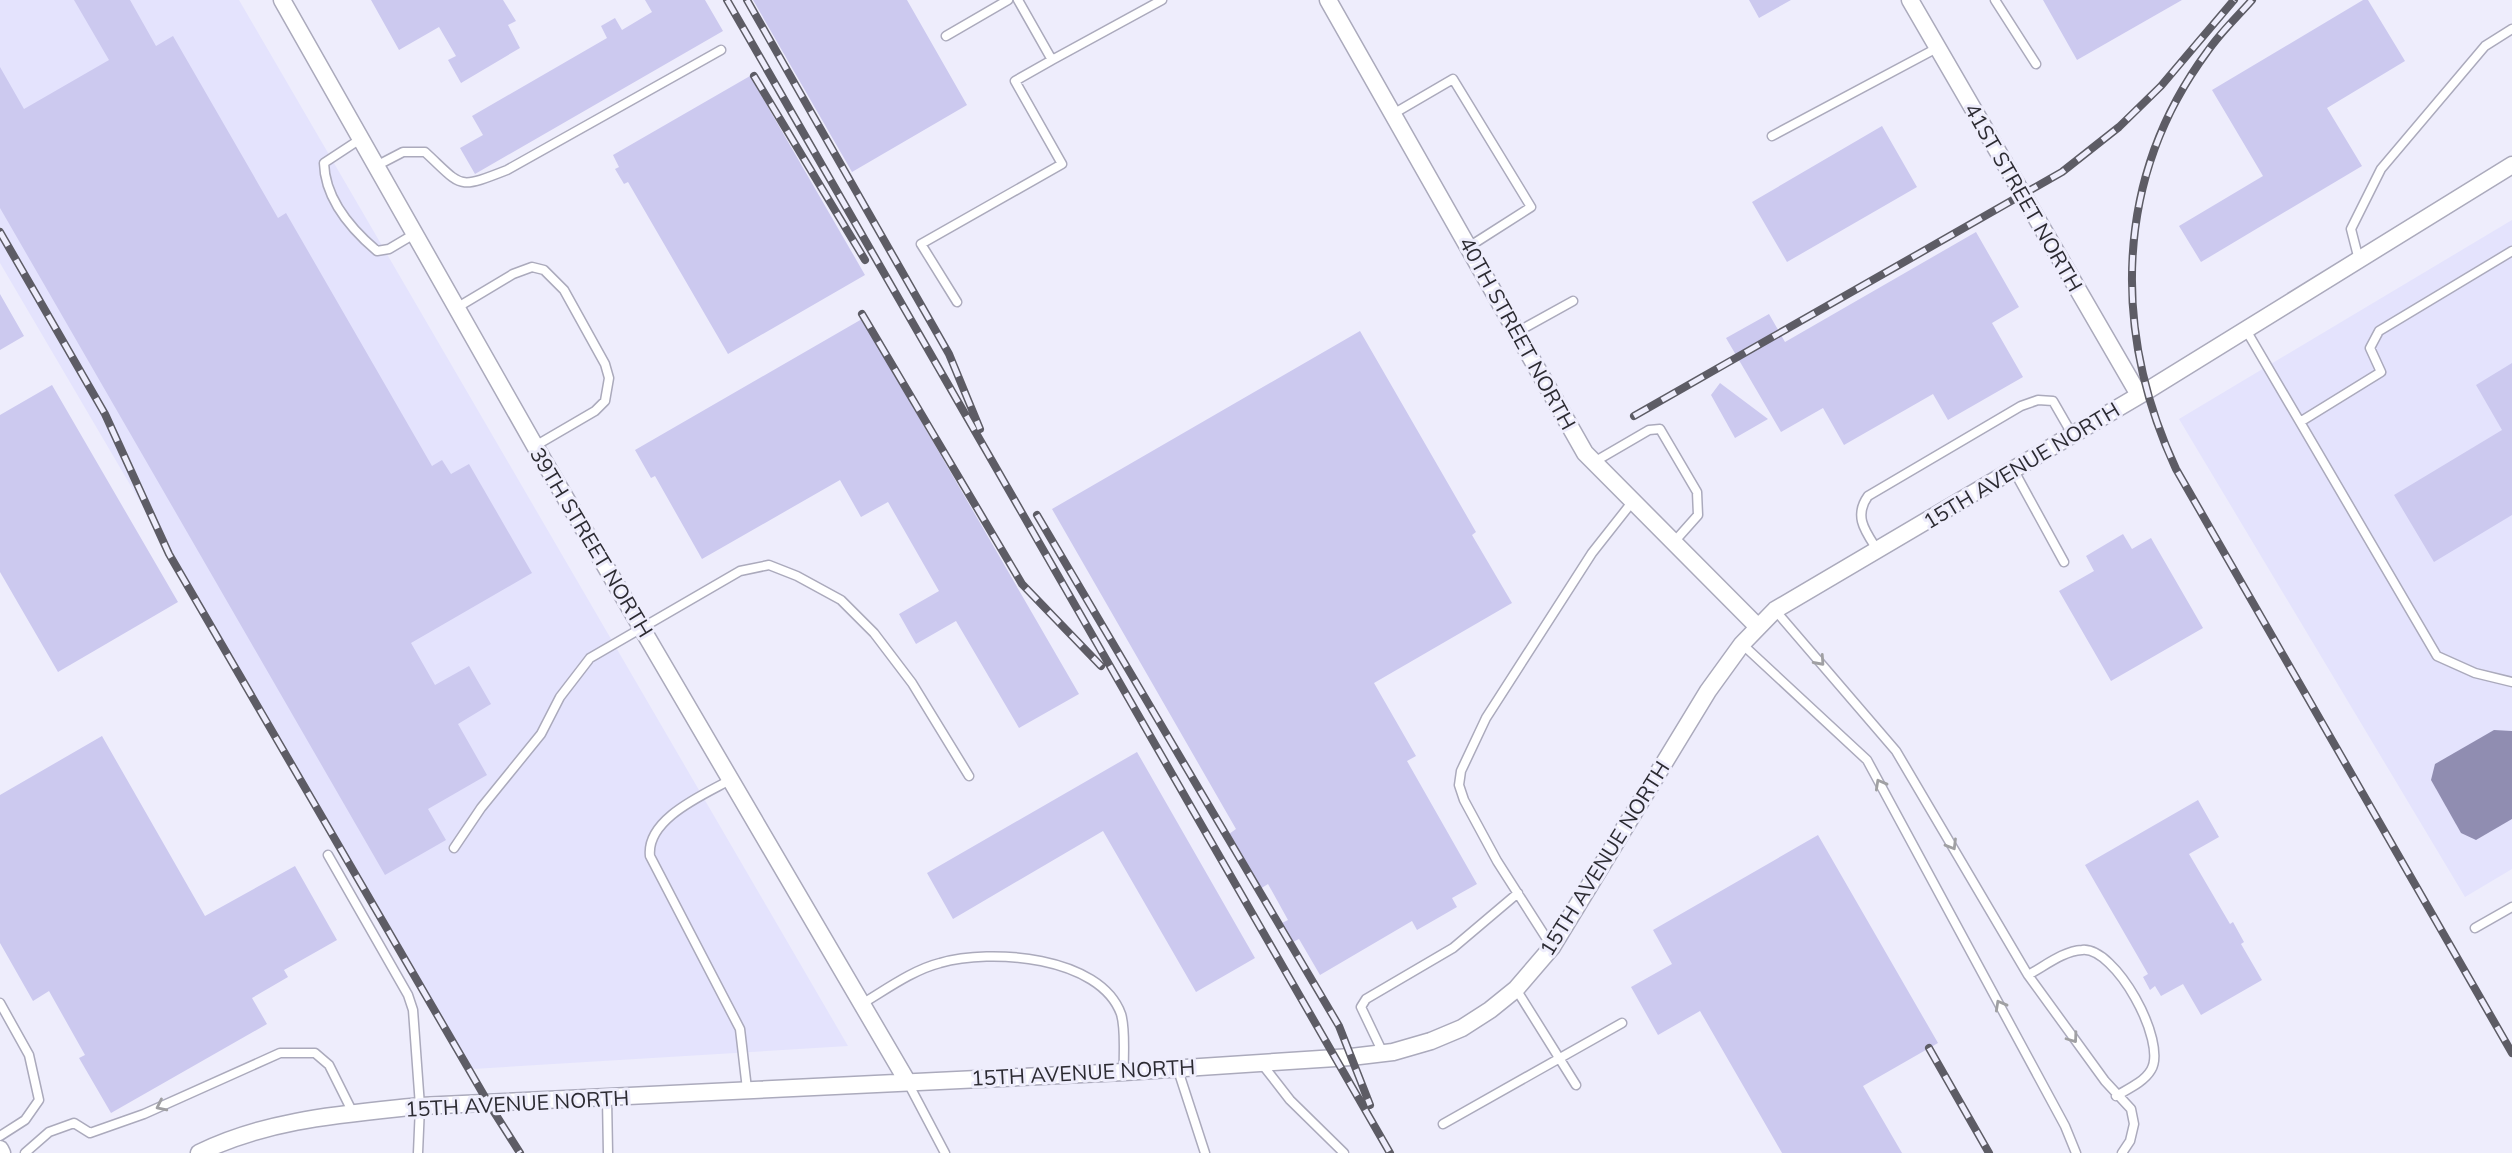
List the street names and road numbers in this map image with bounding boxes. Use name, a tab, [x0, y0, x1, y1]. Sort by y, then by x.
street label: 41ST STREET NORTH	[1959, 98, 2089, 296]
street label: 40TH STREET NORTH	[1454, 232, 1582, 434]
street label: 15TH AVENUE NORTH	[1918, 396, 2124, 534]
street label: 39TH STREET NORTH	[525, 442, 659, 642]
street label: 15TH AVENUE NORTH	[1534, 756, 1674, 960]
street label: 15TH AVENUE NORTH	[970, 1053, 1196, 1091]
street label: 15TH AVENUE NORTH	[404, 1084, 630, 1122]

